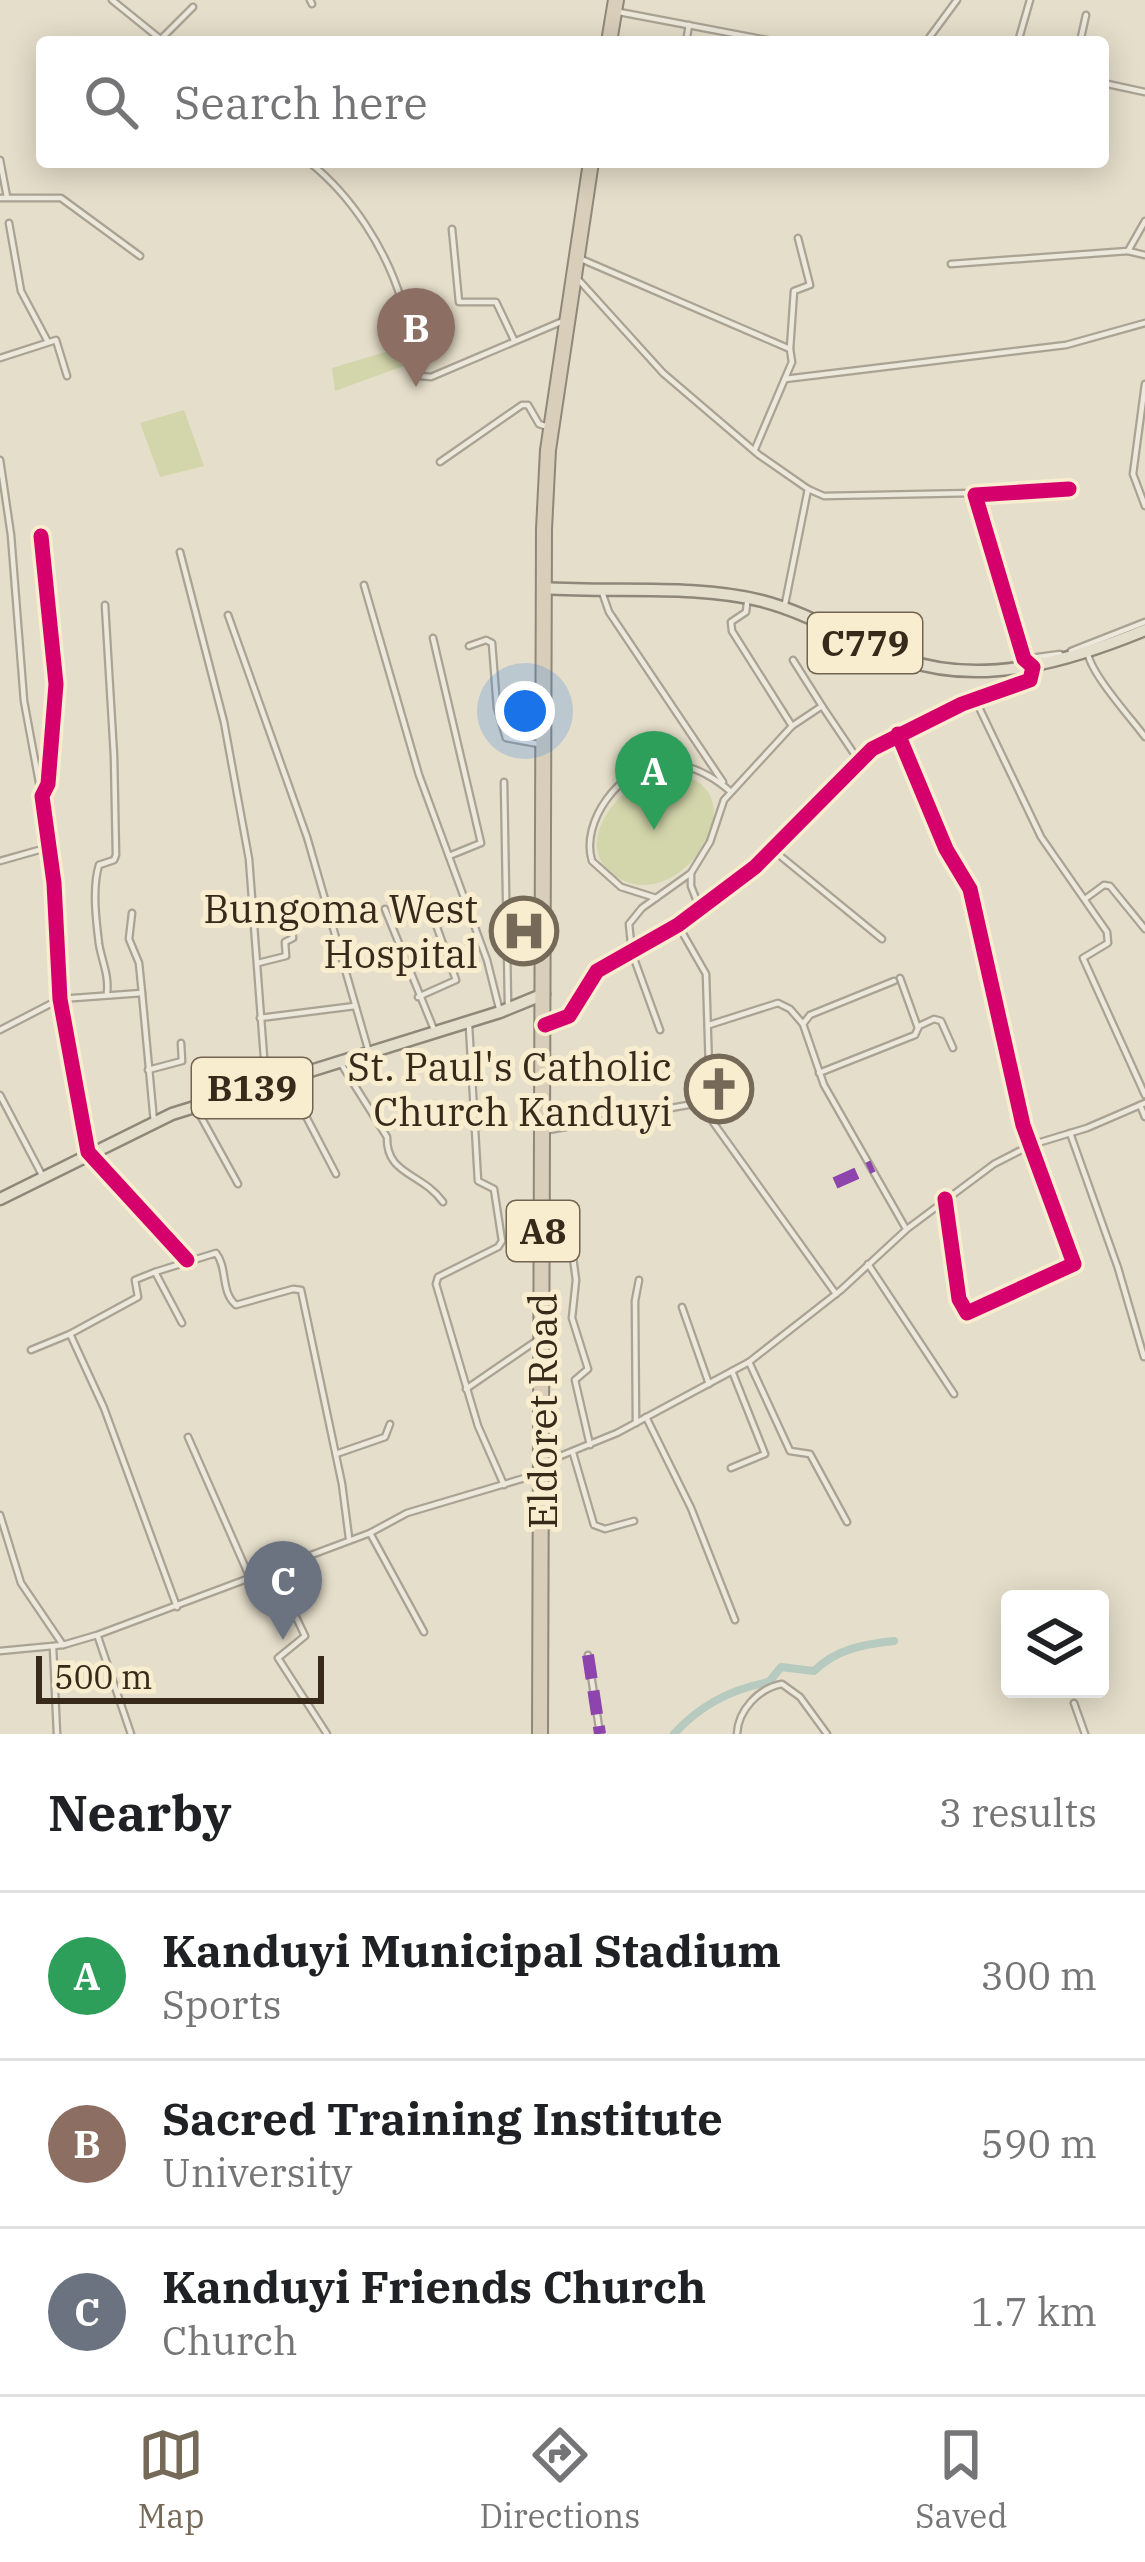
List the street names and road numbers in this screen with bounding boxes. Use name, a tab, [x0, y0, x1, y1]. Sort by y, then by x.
road number: C779	[808, 613, 922, 673]
road number: B139	[192, 1058, 312, 1118]
road number: A8	[507, 1201, 579, 1261]
street label: Eldoret Road	[517, 1293, 568, 1529]

